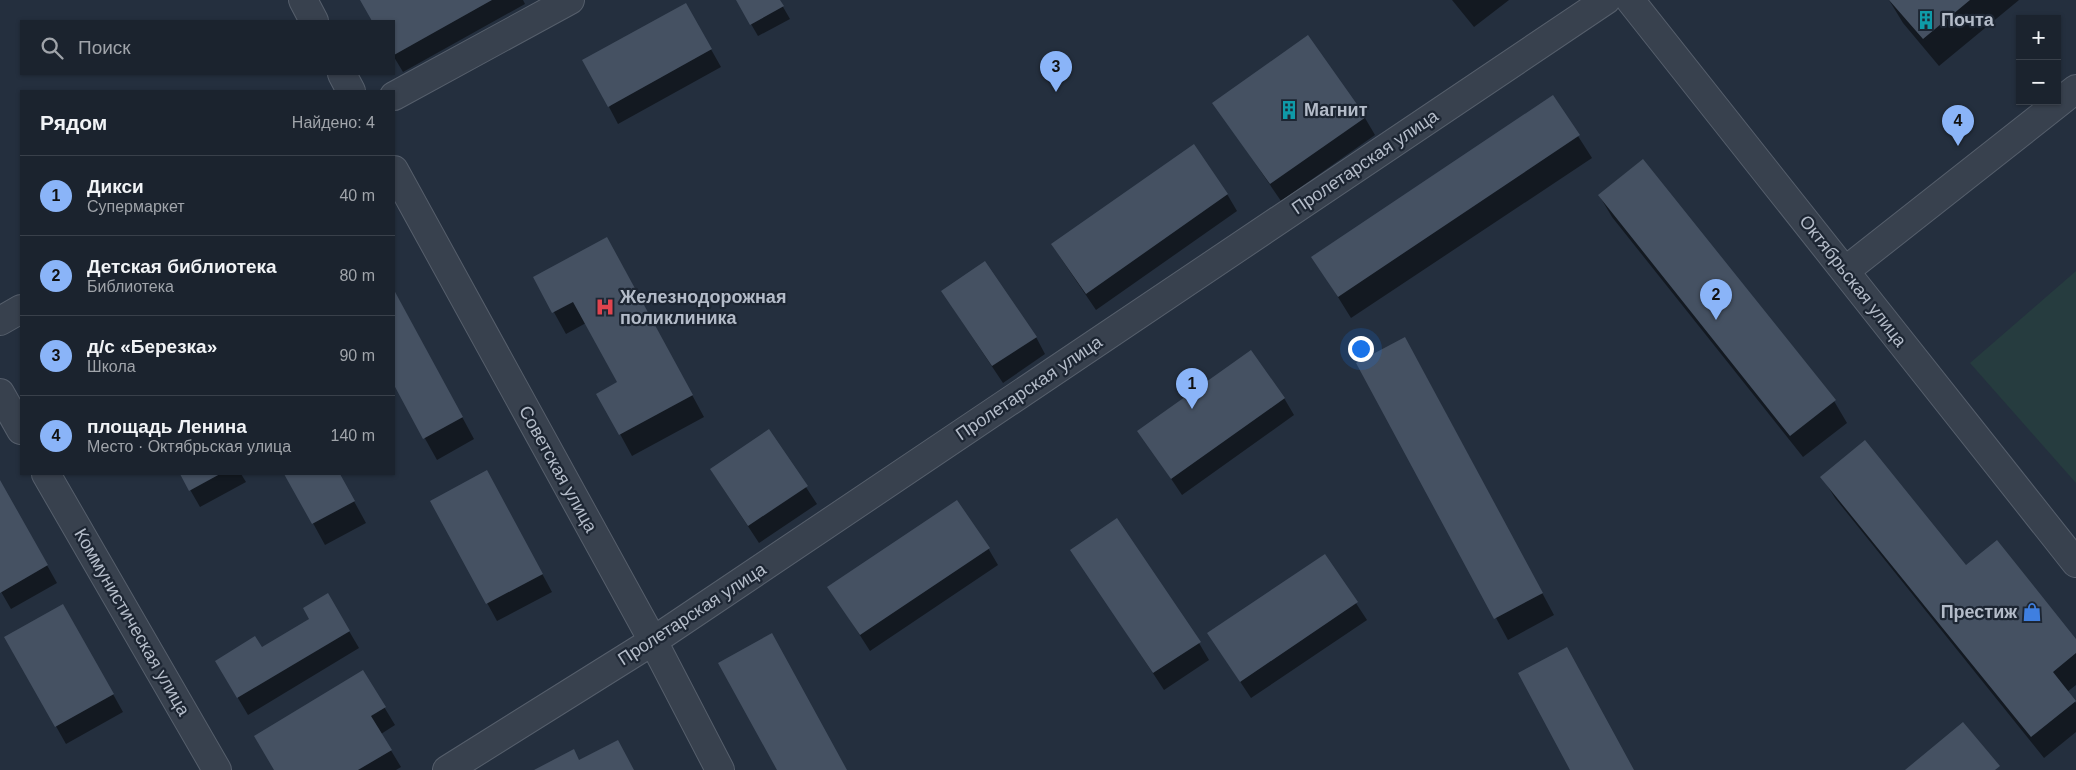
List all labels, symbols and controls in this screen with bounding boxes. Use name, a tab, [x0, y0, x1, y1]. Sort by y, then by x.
building icon: Почта	[1915, 9, 1937, 31]
place label: Почта	[1941, 10, 1995, 30]
map controls	[2016, 15, 2061, 105]
button: +	[2016, 15, 2061, 60]
search box	[20, 20, 395, 75]
icon: search	[38, 34, 66, 62]
text: Поиск	[78, 37, 131, 58]
pin: 3	[1040, 51, 1072, 92]
button: −	[2016, 60, 2061, 105]
building icon: Магнит	[1278, 99, 1300, 121]
place label: Магнит	[1304, 100, 1368, 120]
street label: Пролетарская улица	[1288, 105, 1443, 218]
pin: 4	[1942, 105, 1974, 146]
text: Рядом	[40, 111, 107, 134]
text: Найдено: 4	[292, 114, 375, 131]
text: Дикси	[87, 176, 144, 197]
text: 1	[52, 187, 60, 204]
text: 40 m	[339, 187, 375, 204]
text: Супермаркет	[87, 198, 185, 215]
street label: Октябрьская улица	[1795, 211, 1911, 351]
text: Детская библиотека	[87, 256, 277, 277]
text: 2	[52, 267, 60, 284]
text: 80 m	[339, 267, 375, 284]
text: Библиотека	[87, 278, 174, 295]
pin: 2	[1700, 279, 1732, 320]
place label: Железнодорожная поликлиника	[619, 287, 786, 328]
hospital icon: Железнодорожная поликлиника	[594, 296, 616, 318]
street label: Пролетарская улица	[952, 331, 1107, 444]
text: д/с «Березка»	[87, 336, 217, 357]
your location	[1348, 336, 1374, 362]
text: 3	[52, 347, 60, 364]
text: 90 m	[339, 347, 375, 364]
text: Школа	[87, 358, 136, 375]
pin: 1	[1176, 368, 1208, 409]
street label: Советская улица	[515, 402, 601, 537]
text: площадь Ленина	[87, 416, 247, 437]
text: 4	[52, 427, 60, 444]
text: 140 m	[331, 427, 375, 444]
text: Место · Октябрьская улица	[87, 438, 291, 455]
street label: Коммунистическая улица	[70, 525, 194, 720]
street label: Пролетарская улица	[614, 558, 770, 669]
shop icon: Престиж	[2021, 601, 2043, 623]
place label: Престиж	[1941, 602, 2017, 622]

